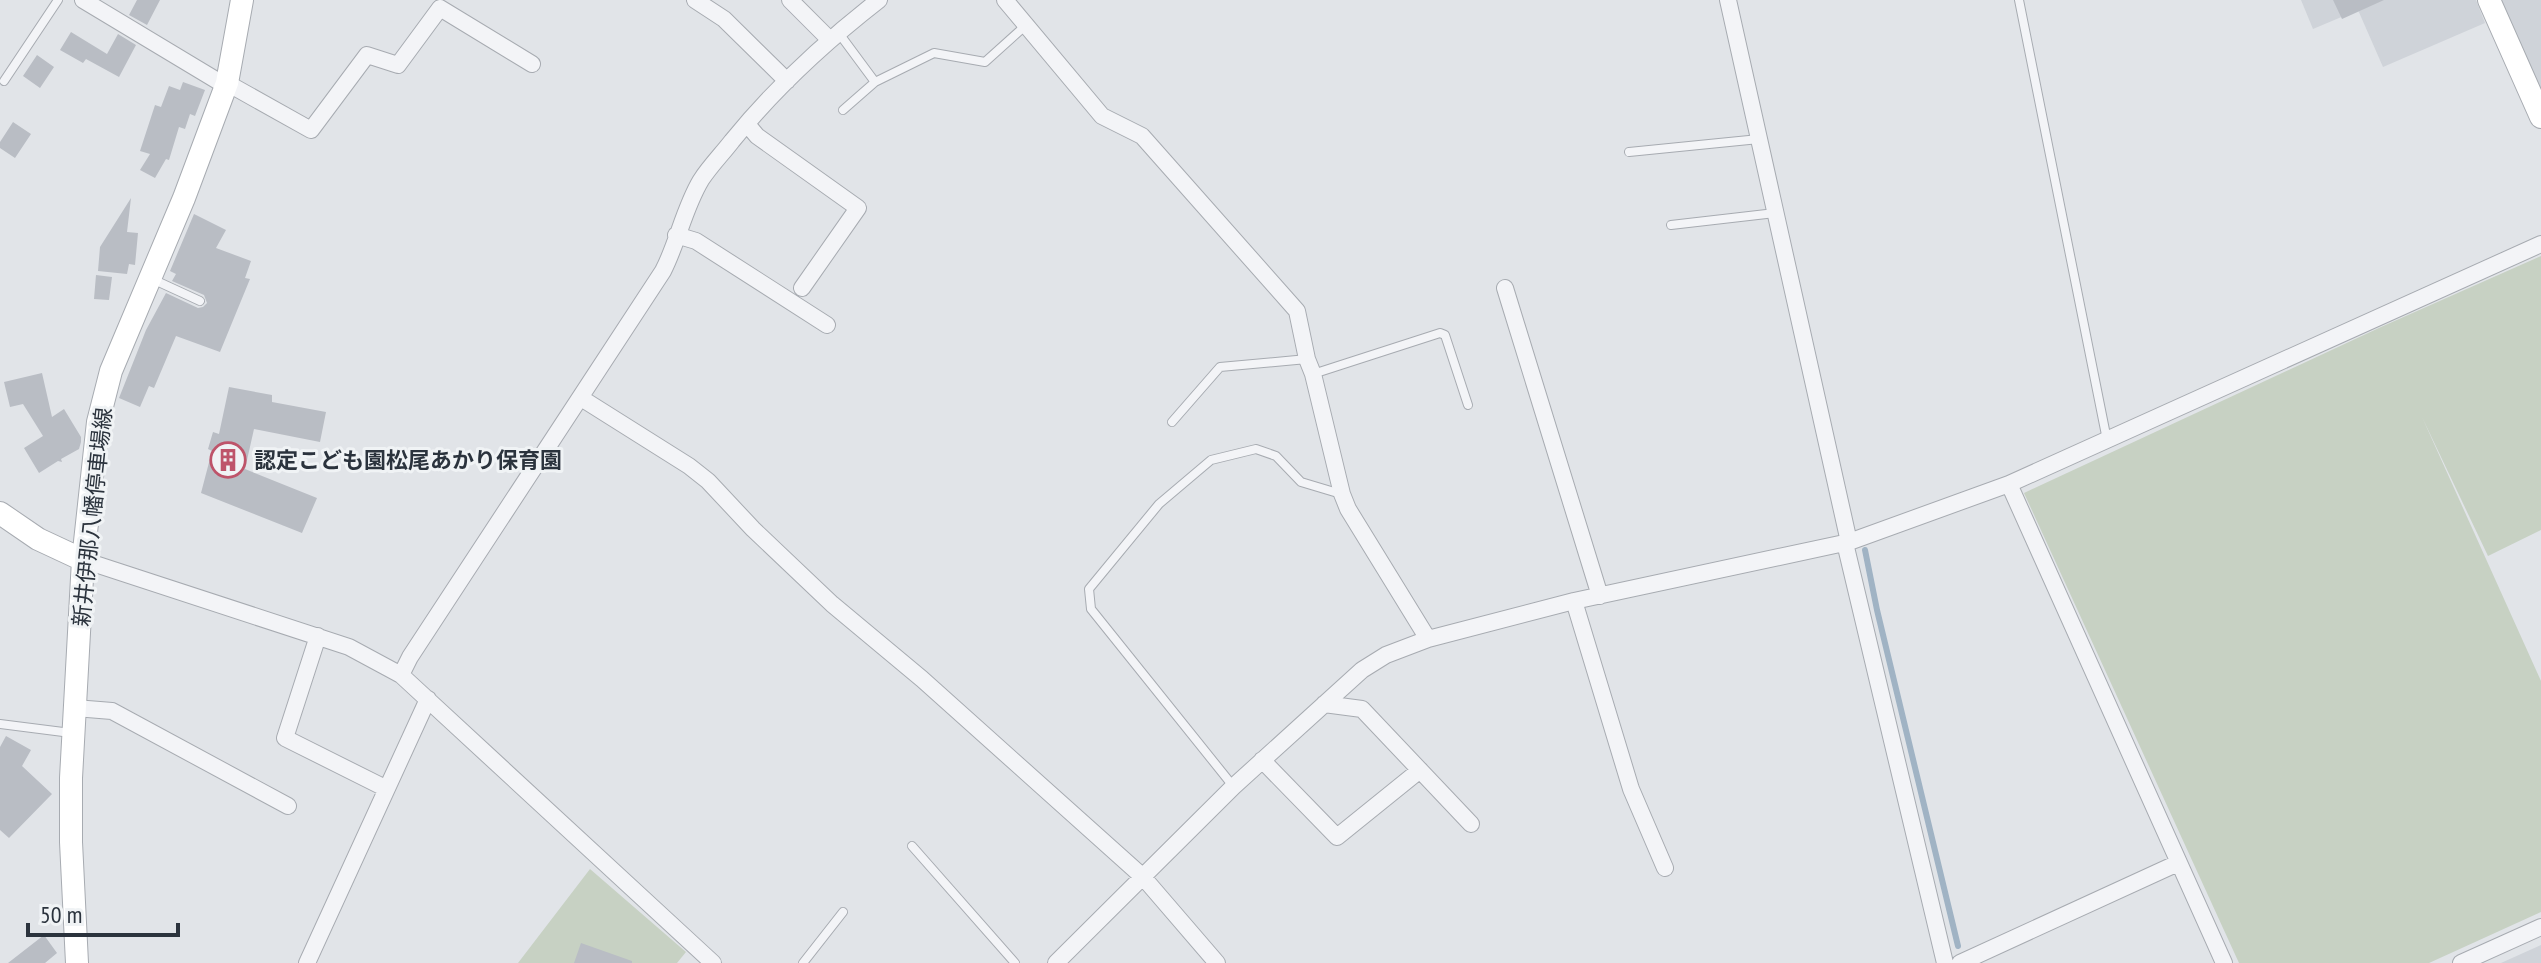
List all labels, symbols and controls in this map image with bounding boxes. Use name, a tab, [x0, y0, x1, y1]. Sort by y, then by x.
street label: 新井伊那八幡停車場線	[67, 406, 117, 628]
building icon: 認定こども園松尾あかり保育園	[209, 441, 247, 479]
place label: 認定こども園松尾あかり保育園	[254, 446, 562, 474]
scale bar	[28, 887, 178, 937]
text: 50 m	[40, 899, 82, 930]

